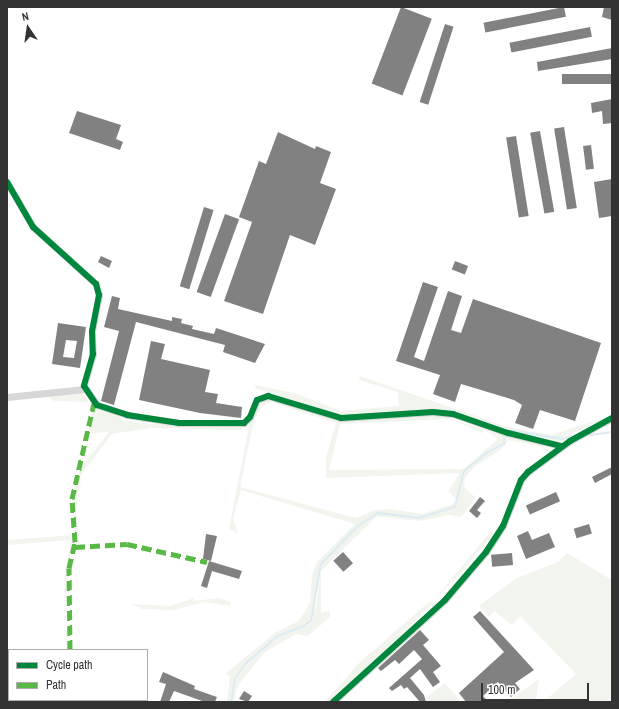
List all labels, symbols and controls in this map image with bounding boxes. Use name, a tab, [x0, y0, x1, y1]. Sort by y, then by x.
north arrow	[8, 8, 48, 48]
text: N	[21, 9, 30, 24]
legend	[8, 649, 148, 701]
text: Cycle path	[46, 657, 93, 673]
scale bar	[483, 675, 591, 701]
text: Path	[46, 677, 66, 693]
text: 100 m	[488, 682, 515, 698]

